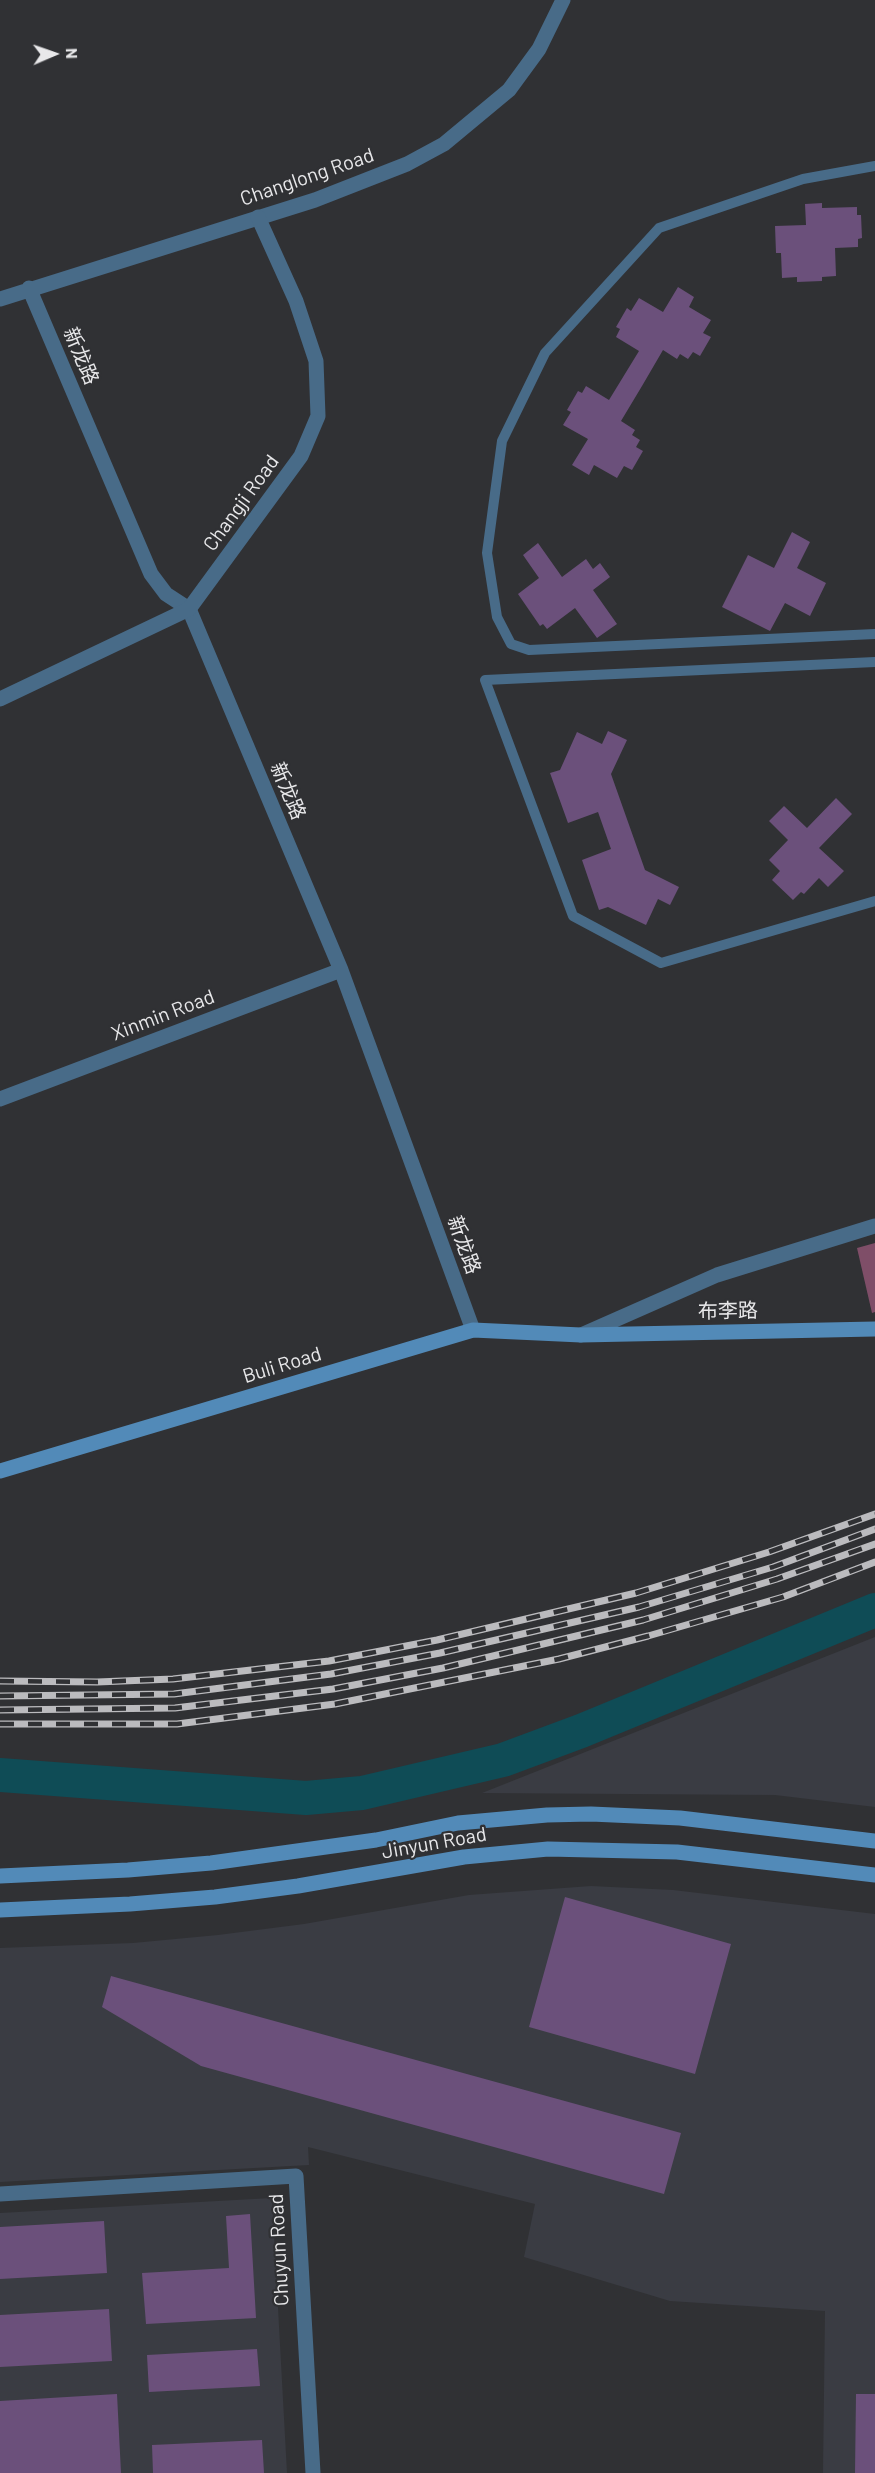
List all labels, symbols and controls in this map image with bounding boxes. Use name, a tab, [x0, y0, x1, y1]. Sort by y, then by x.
north arrow	[24, 24, 84, 84]
text: N	[63, 48, 82, 59]
street label: Changlong Road	[237, 143, 377, 211]
street label: 新龙路	[58, 324, 104, 388]
street label: Changji Road	[198, 450, 284, 556]
street label: 新龙路	[265, 759, 311, 823]
street label: Xinmin Road	[108, 984, 218, 1046]
street label: 新龙路	[442, 1213, 486, 1277]
street label: 布李路	[698, 1298, 758, 1324]
street label: Buli Road	[240, 1342, 324, 1388]
street label: Jinyun Road	[380, 1822, 488, 1864]
street label: Chuyun Road	[264, 2193, 294, 2307]

